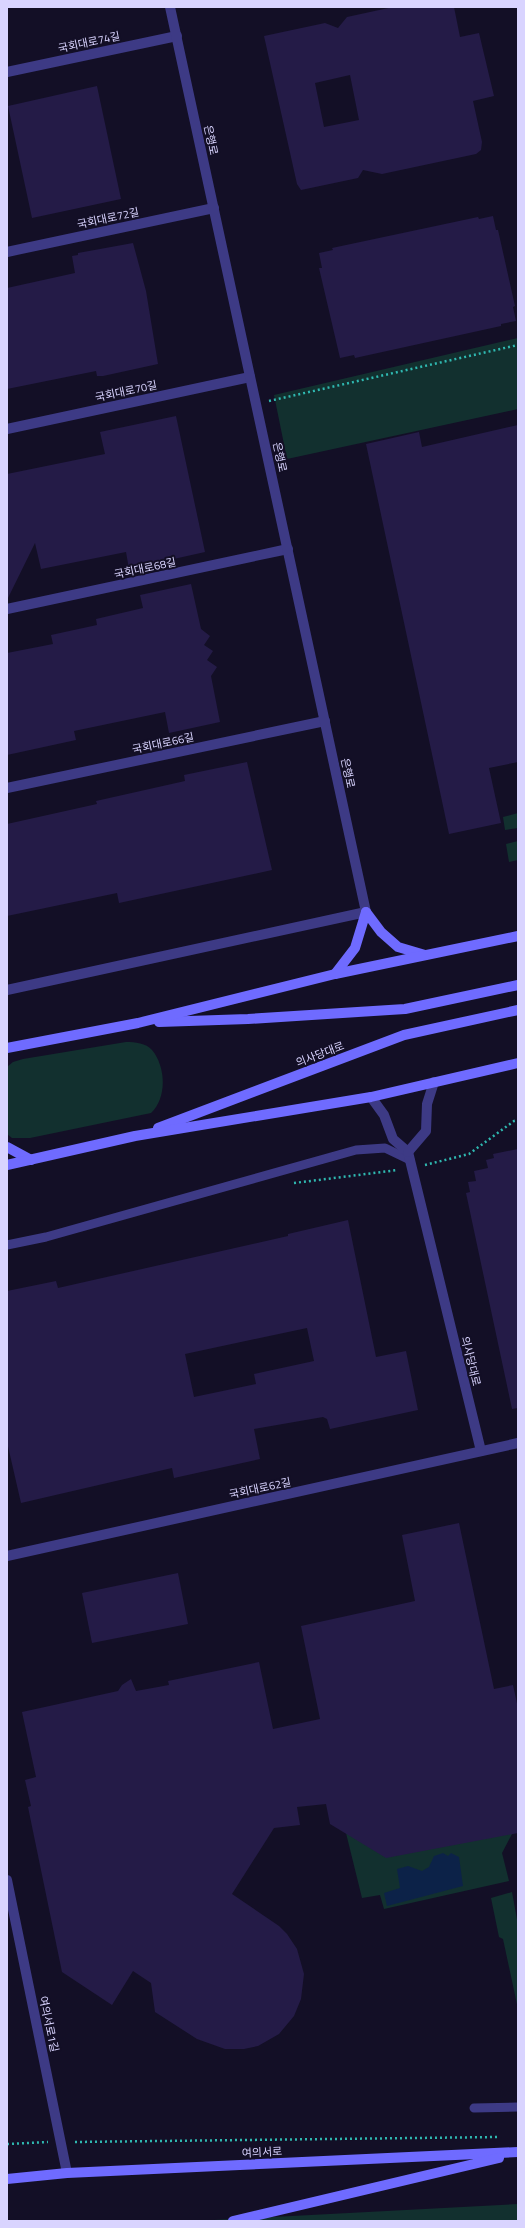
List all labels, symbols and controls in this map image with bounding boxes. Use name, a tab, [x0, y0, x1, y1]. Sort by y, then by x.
street label: 국회대로74길	[57, 28, 121, 56]
street label: 은행로	[200, 123, 222, 157]
street label: 국회대로72길	[76, 204, 140, 232]
street label: 국회대로70길	[94, 377, 158, 405]
street label: 은행로	[269, 440, 291, 474]
street label: 국회대로68길	[113, 554, 177, 582]
street label: 국회대로66길	[131, 729, 195, 757]
street label: 은행로	[337, 756, 359, 790]
street label: 의사당대로	[294, 1037, 346, 1071]
street label: 의사당대로	[457, 1335, 485, 1387]
street label: 국회대로62길	[228, 1474, 292, 1502]
street label: 여의서로1길	[35, 1995, 63, 2053]
street label: 여의서로	[241, 2143, 283, 2161]

